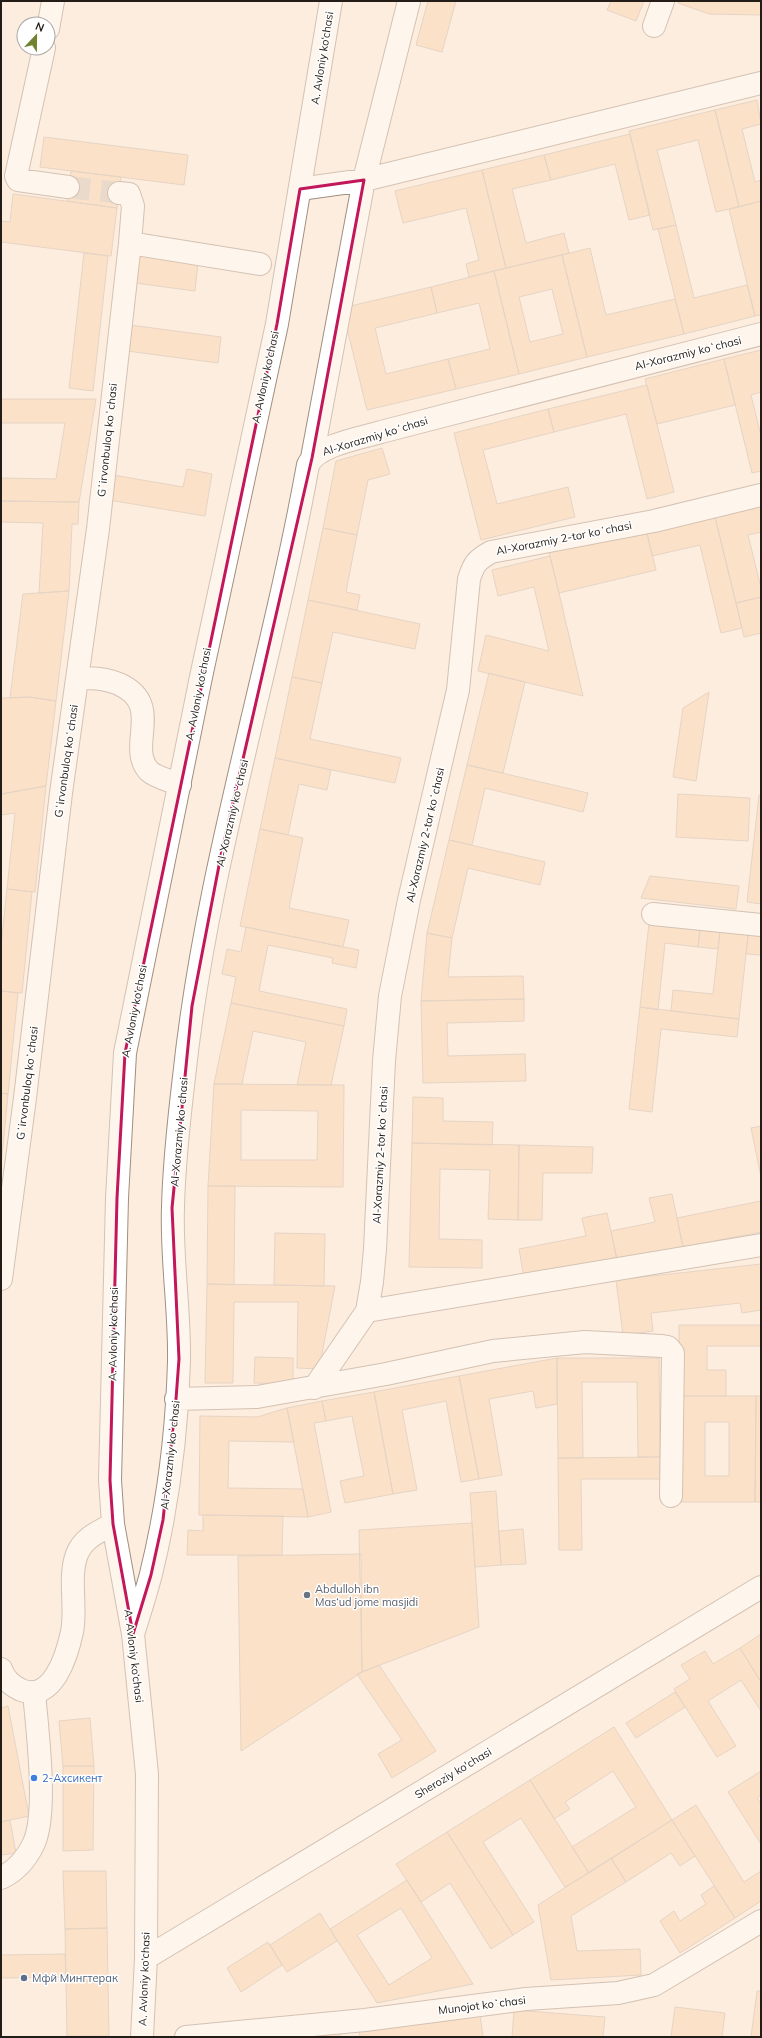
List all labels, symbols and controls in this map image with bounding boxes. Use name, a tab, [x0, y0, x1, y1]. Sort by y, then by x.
street label: A. Avloniy ko‘chasi	[308, 10, 336, 106]
north arrow	[16, 16, 56, 56]
text: N	[33, 19, 46, 35]
street label: A. Avloniy ko‘chasi	[248, 330, 282, 424]
street label: Al-Xorazmiy koʻchasi	[633, 333, 743, 373]
street label: Gʻirvonbuloq koʻchasi	[94, 382, 120, 498]
street label: Al-Xorazmiy koʻchasi	[321, 413, 429, 459]
street label: Al-Xorazmiy 2-tor koʻchasi	[495, 518, 633, 558]
street label: A. Avloniy ko‘chasi	[182, 647, 214, 741]
street label: Gʻirvonbuloq koʻchasi	[51, 703, 81, 819]
street label: Al-Xorazmiy koʻchasi	[213, 758, 251, 868]
street label: Al-Xorazmiy 2-tor koʻchasi	[403, 766, 447, 904]
street label: A. Avloniy ko‘chasi	[118, 964, 150, 1058]
street label: Gʻirvonbuloq koʻchasi	[13, 1025, 41, 1141]
street label: Al-Xorazmiy koʻchasi	[167, 1077, 191, 1187]
street label: Al-Xorazmiy 2-tor koʻchasi	[369, 1086, 391, 1224]
street label: A. Avloniy ko‘chasi	[105, 1287, 121, 1381]
street label: Al-Xorazmiy koʻchasi	[157, 1400, 183, 1510]
place label: Abdulloh ibn Mas‘ud jome masjidi	[315, 1582, 418, 1609]
marker: Abdulloh ibn Mas‘ud jome masjidi	[302, 1590, 312, 1600]
street label: A. Avloniy ko‘chasi	[121, 1608, 147, 1704]
street label: Sheroziy ko'chasi	[412, 1745, 494, 1801]
place label: 2-Ахсикент	[42, 1771, 103, 1785]
marker: 2-Ахсикент	[29, 1773, 39, 1783]
street label: A. Avloniy ko‘chasi	[135, 1932, 153, 2026]
place label: Мфй Мингтерак	[32, 1971, 118, 1985]
marker: Мфй Мингтерак	[19, 1973, 29, 1983]
street label: Munojot koʻchasi	[437, 1993, 527, 2017]

